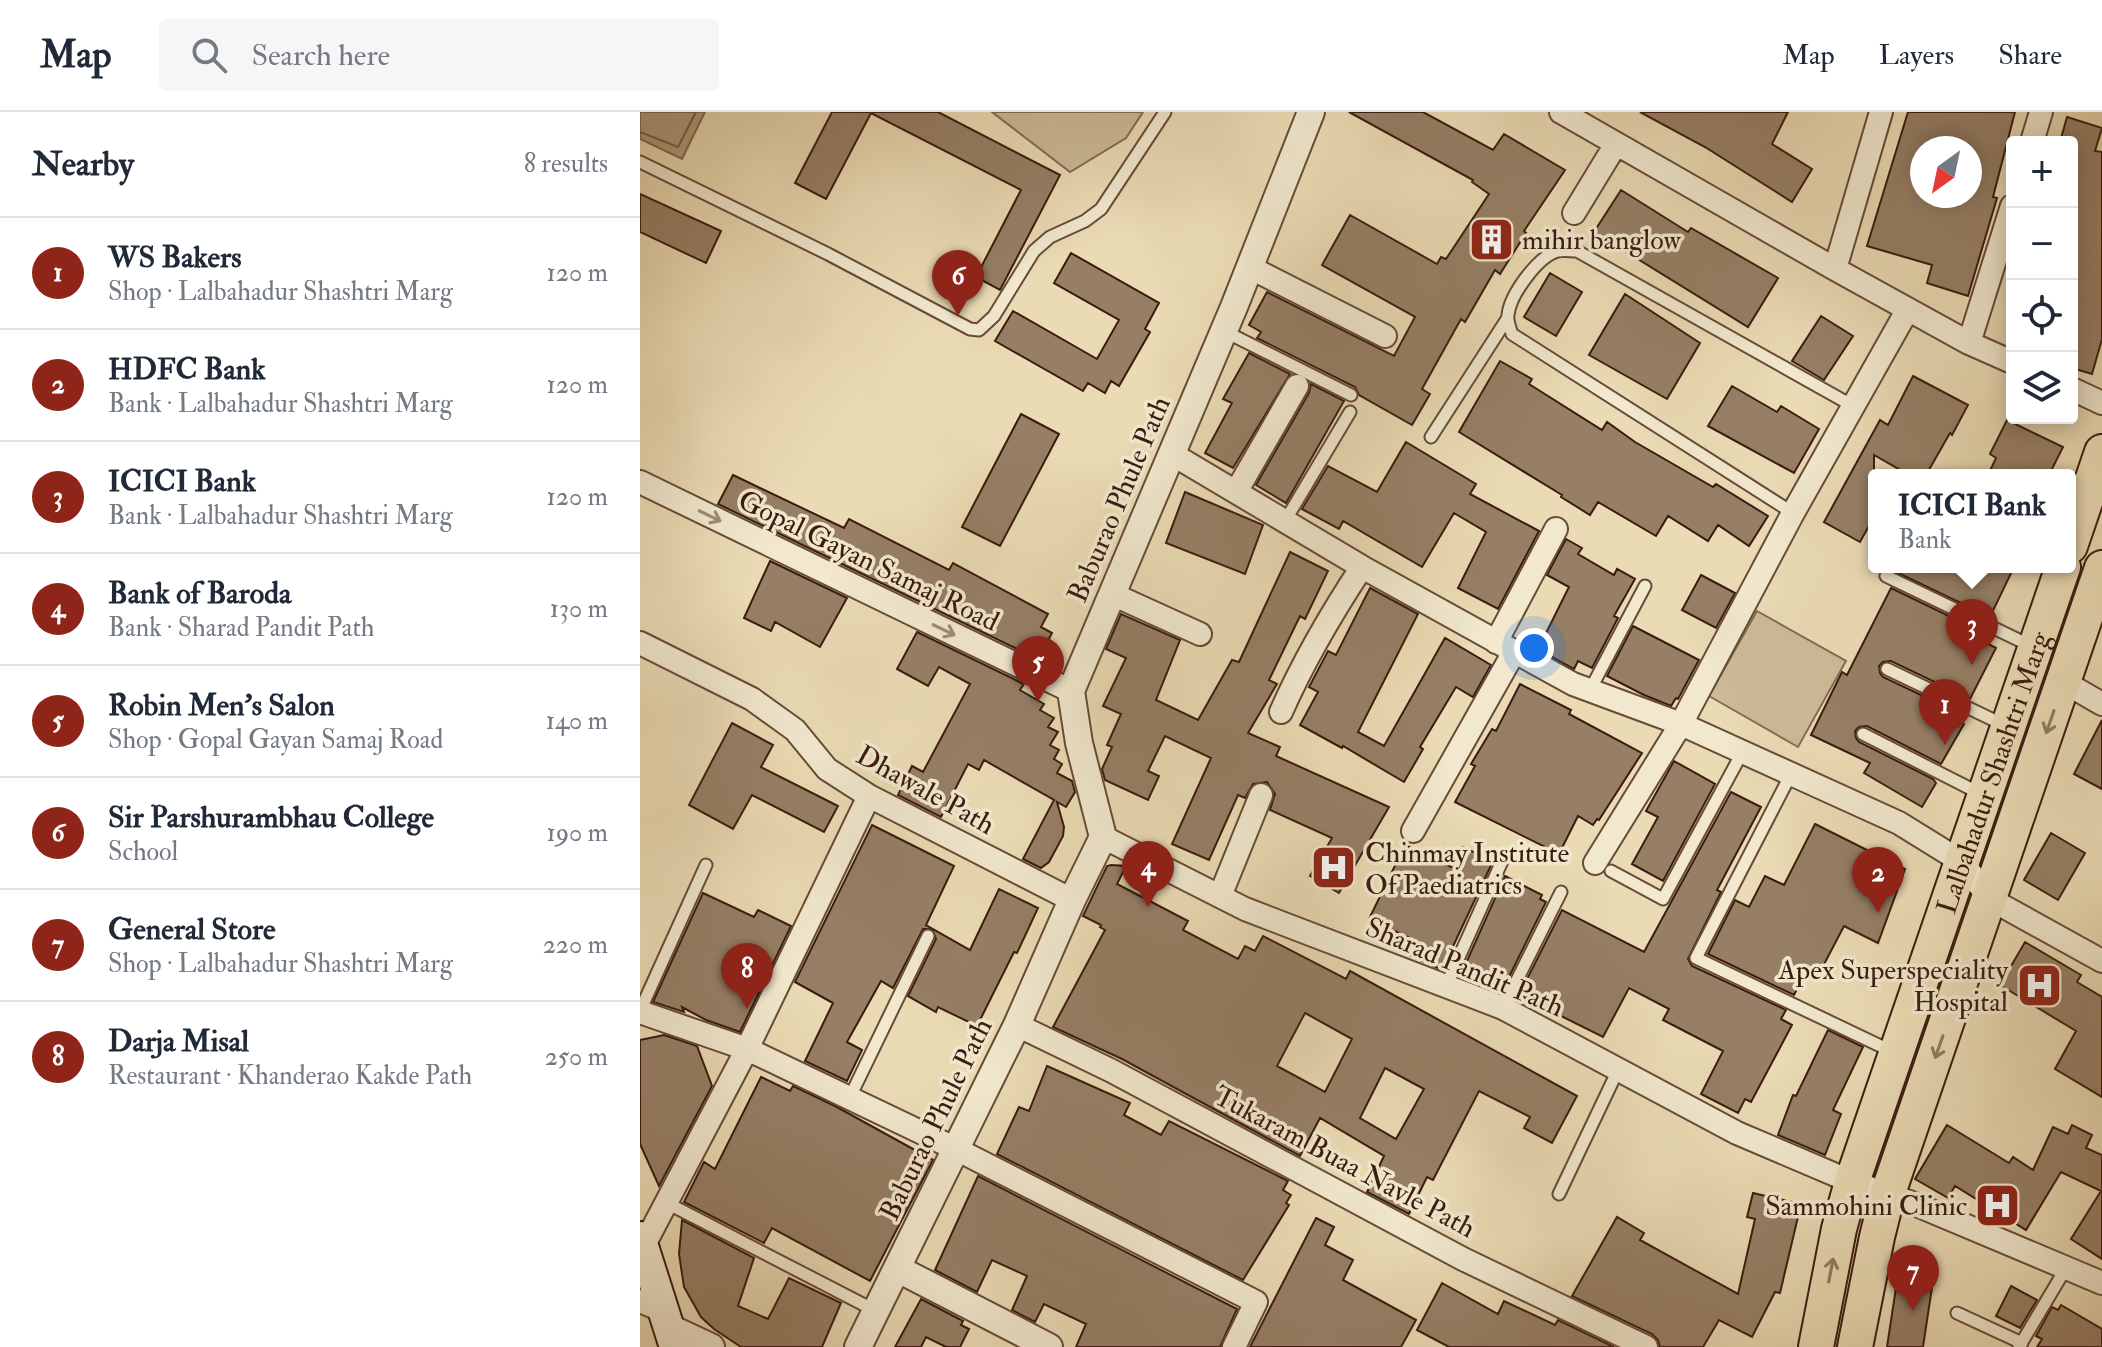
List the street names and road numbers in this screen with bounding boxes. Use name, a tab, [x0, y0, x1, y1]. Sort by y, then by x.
street label: Baburao Phule Path	[1060, 391, 1179, 608]
street label: Gopal Gayan Samaj Road	[732, 483, 1005, 640]
street label: Lalbahadur Shashtri Marg	[1929, 626, 2059, 919]
street label: Dhawale Path	[850, 738, 1001, 843]
street label: Sharad Pandit Path	[1360, 910, 1569, 1025]
street label: Baburao Phule Path	[872, 1013, 1001, 1226]
street label: Tukaram Buaa Navle Path	[1207, 1078, 1481, 1246]

